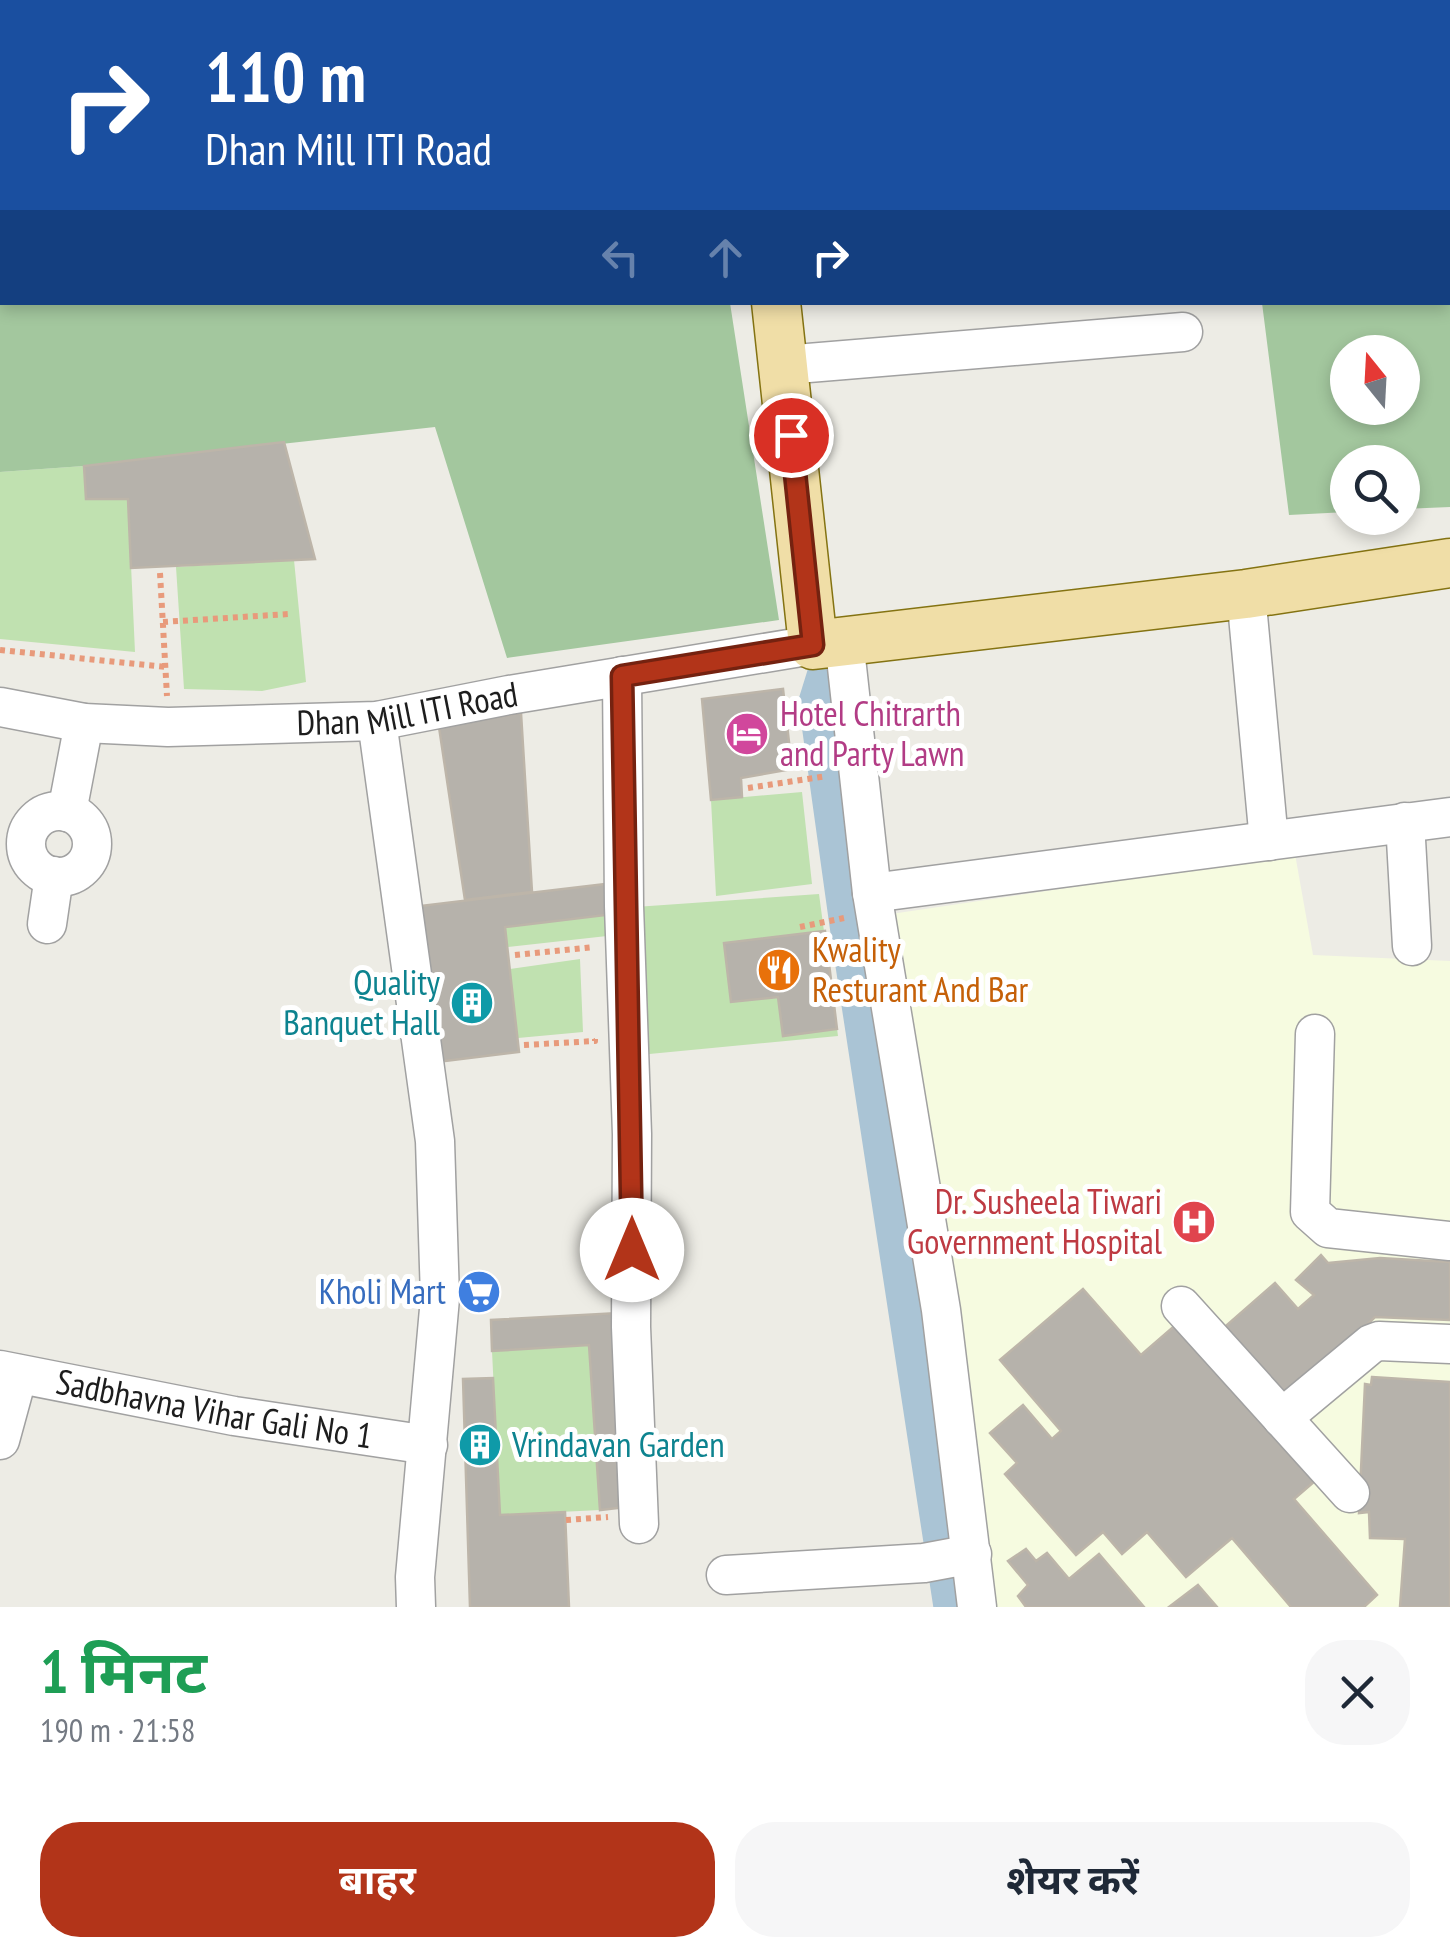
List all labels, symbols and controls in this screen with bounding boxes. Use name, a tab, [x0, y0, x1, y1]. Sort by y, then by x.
text: 110 m	[205, 31, 366, 121]
icon: right	[40, 40, 170, 170]
text: Dhan Mill ITI Road	[205, 119, 492, 177]
icon: left	[593, 230, 648, 285]
icon: ahead	[698, 230, 753, 285]
icon: right	[803, 230, 858, 285]
north arrow	[1330, 335, 1420, 425]
map controls	[1330, 335, 1420, 535]
pin	[749, 393, 834, 478]
icon: arrive	[764, 408, 819, 463]
button: search	[1330, 445, 1420, 535]
street label: Dhan Mill ITI Road	[296, 670, 521, 745]
place label: Hotel Chitrarth and Party Lawn	[780, 690, 964, 776]
hotel icon: Hotel Chitrarth and Party Lawn	[724, 711, 770, 757]
place label: Kwality Resturant And Bar	[812, 926, 1029, 1012]
restaurant icon: Kwality Resturant And Bar	[756, 947, 802, 993]
place label: Quality Banquet Hall	[283, 959, 441, 1045]
building icon: Quality Banquet Hall	[449, 980, 495, 1026]
place label: Dr. Susheela Tiwari Government Hospital	[907, 1178, 1162, 1264]
position arrow	[580, 1198, 684, 1302]
hospital icon: Dr. Susheela Tiwari Government Hospital	[1171, 1199, 1217, 1245]
place label: Kholi Mart	[319, 1268, 446, 1314]
supermarket icon: Kholi Mart	[456, 1269, 502, 1315]
street label: Sadbhavna Vihar Gali No 1	[53, 1358, 376, 1458]
place label: Vrindavan Garden	[511, 1421, 725, 1467]
building icon: Vrindavan Garden	[457, 1422, 503, 1468]
text: 1 मिनट	[40, 1632, 207, 1710]
button: close	[1305, 1640, 1410, 1745]
text: 190 m · 21:58	[40, 1709, 195, 1751]
button: बाहर	[40, 1822, 715, 1937]
button: शेयर करें	[735, 1822, 1410, 1937]

